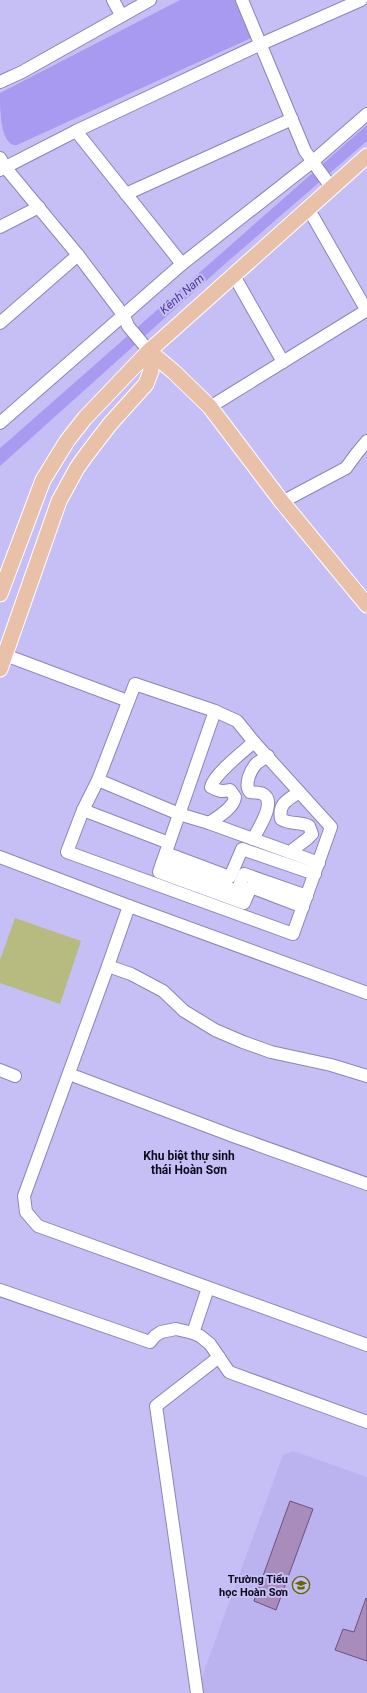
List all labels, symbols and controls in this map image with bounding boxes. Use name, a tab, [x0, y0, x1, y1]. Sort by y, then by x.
water label: Kênh Nam	[157, 271, 207, 317]
district label: Khu biệt thự sinh thái Hoàn Sơn	[143, 1149, 235, 1177]
place label: Trường Tiểu học Hoàn Sơn	[219, 1573, 288, 1599]
school or university icon: Trường Tiểu học Hoàn Sơn	[291, 1575, 311, 1595]

